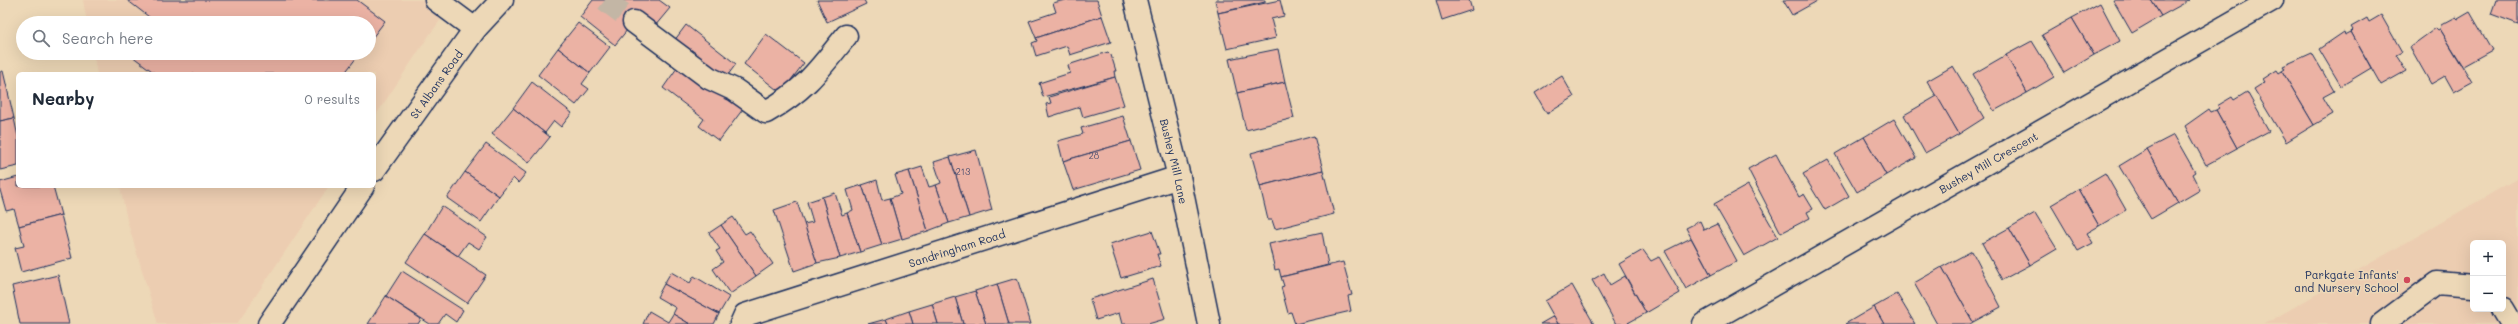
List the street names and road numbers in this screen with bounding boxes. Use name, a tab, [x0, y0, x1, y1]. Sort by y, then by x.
street label: St Albans Road	[406, 46, 465, 121]
street label: Bushey Mill Lane	[1157, 117, 1192, 205]
street label: Bushey Mill Crescent	[1936, 128, 2040, 196]
street label: Sandringham Road	[907, 225, 1007, 270]

